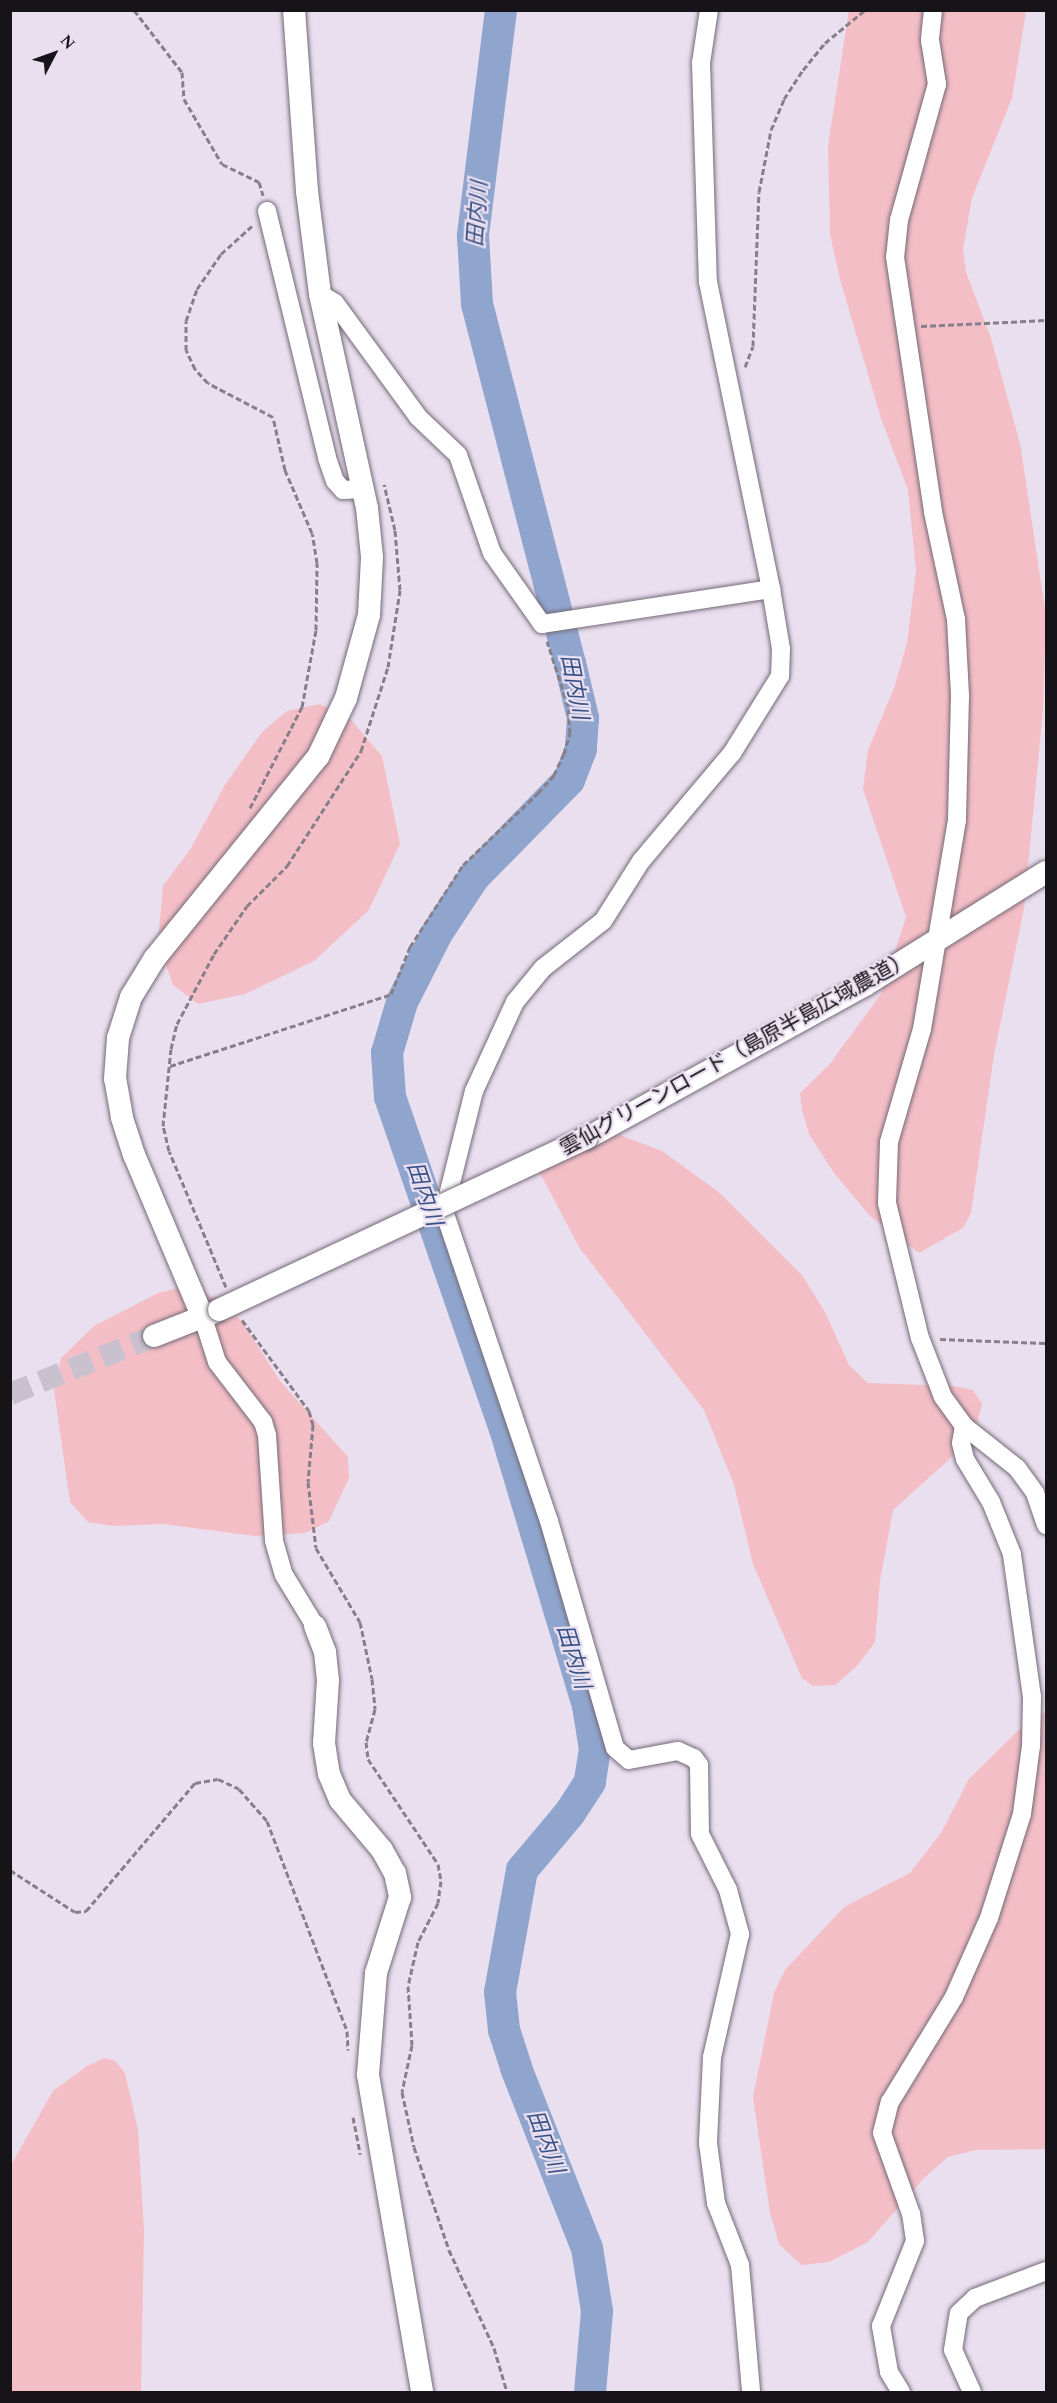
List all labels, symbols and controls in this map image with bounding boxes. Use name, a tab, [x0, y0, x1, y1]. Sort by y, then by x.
north arrow	[24, 24, 84, 84]
text: N	[54, 29, 81, 55]
water label: 田内川	[463, 180, 493, 248]
water label: 田内川	[555, 652, 593, 722]
street label: 雲仙グリーンロード（島原半島広域農道）	[555, 946, 917, 1162]
water label: 田内川	[401, 1159, 447, 1229]
water label: 田内川	[551, 1622, 595, 1692]
water label: 田内川	[521, 2106, 569, 2178]

